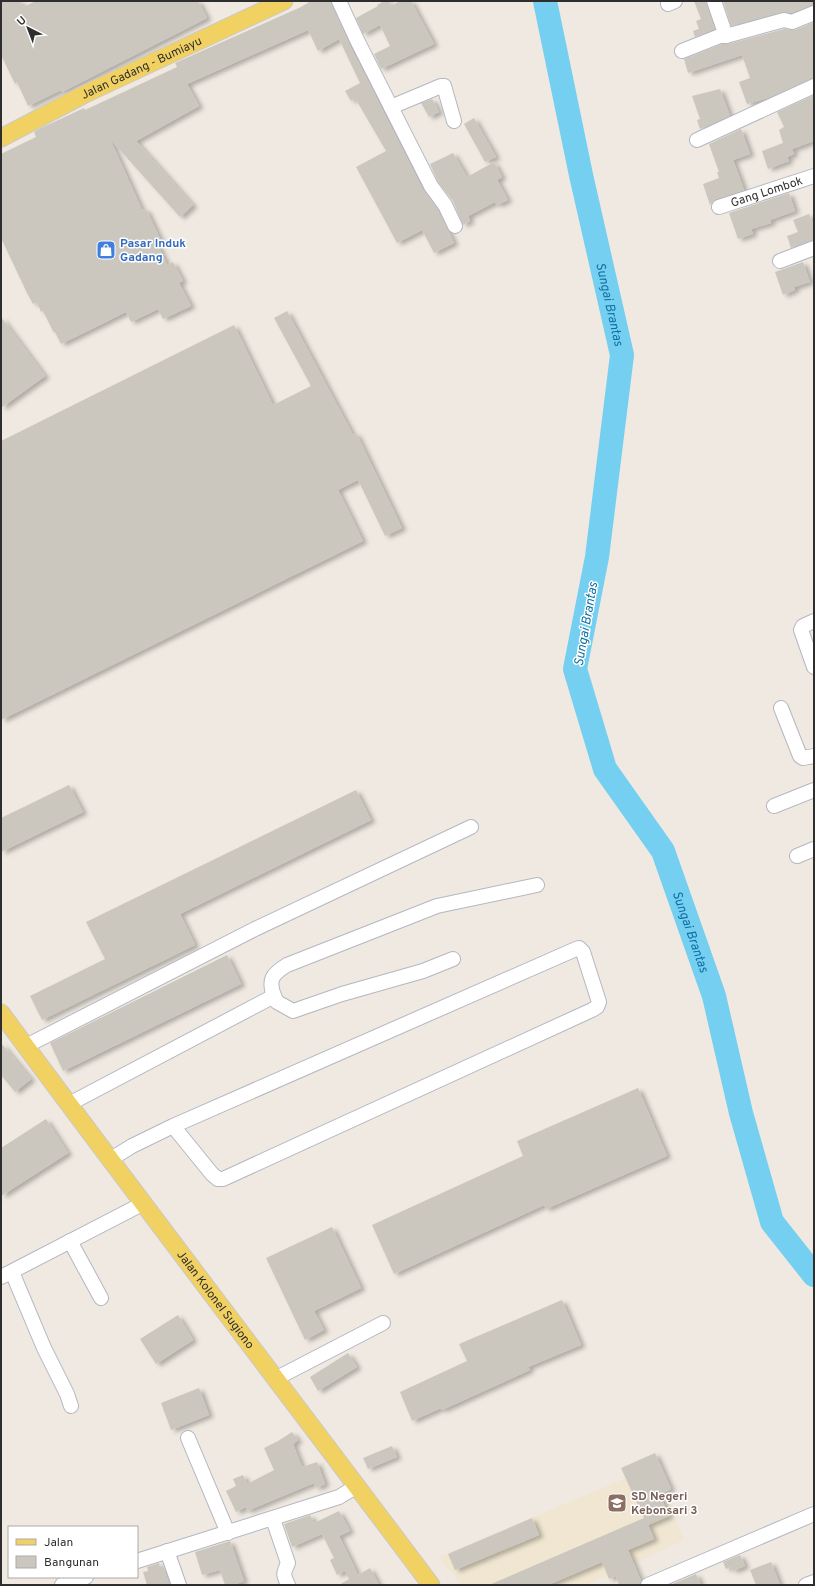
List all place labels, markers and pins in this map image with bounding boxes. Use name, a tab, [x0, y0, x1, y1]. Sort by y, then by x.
place label: Pasar Induk Gadang	[120, 236, 186, 266]
shop icon: Pasar Induk Gadang	[95, 239, 117, 261]
place label: SD Negeri Kebonsari 3	[631, 1489, 698, 1519]
school or university icon: SD Negeri Kebonsari 3	[606, 1492, 628, 1514]

